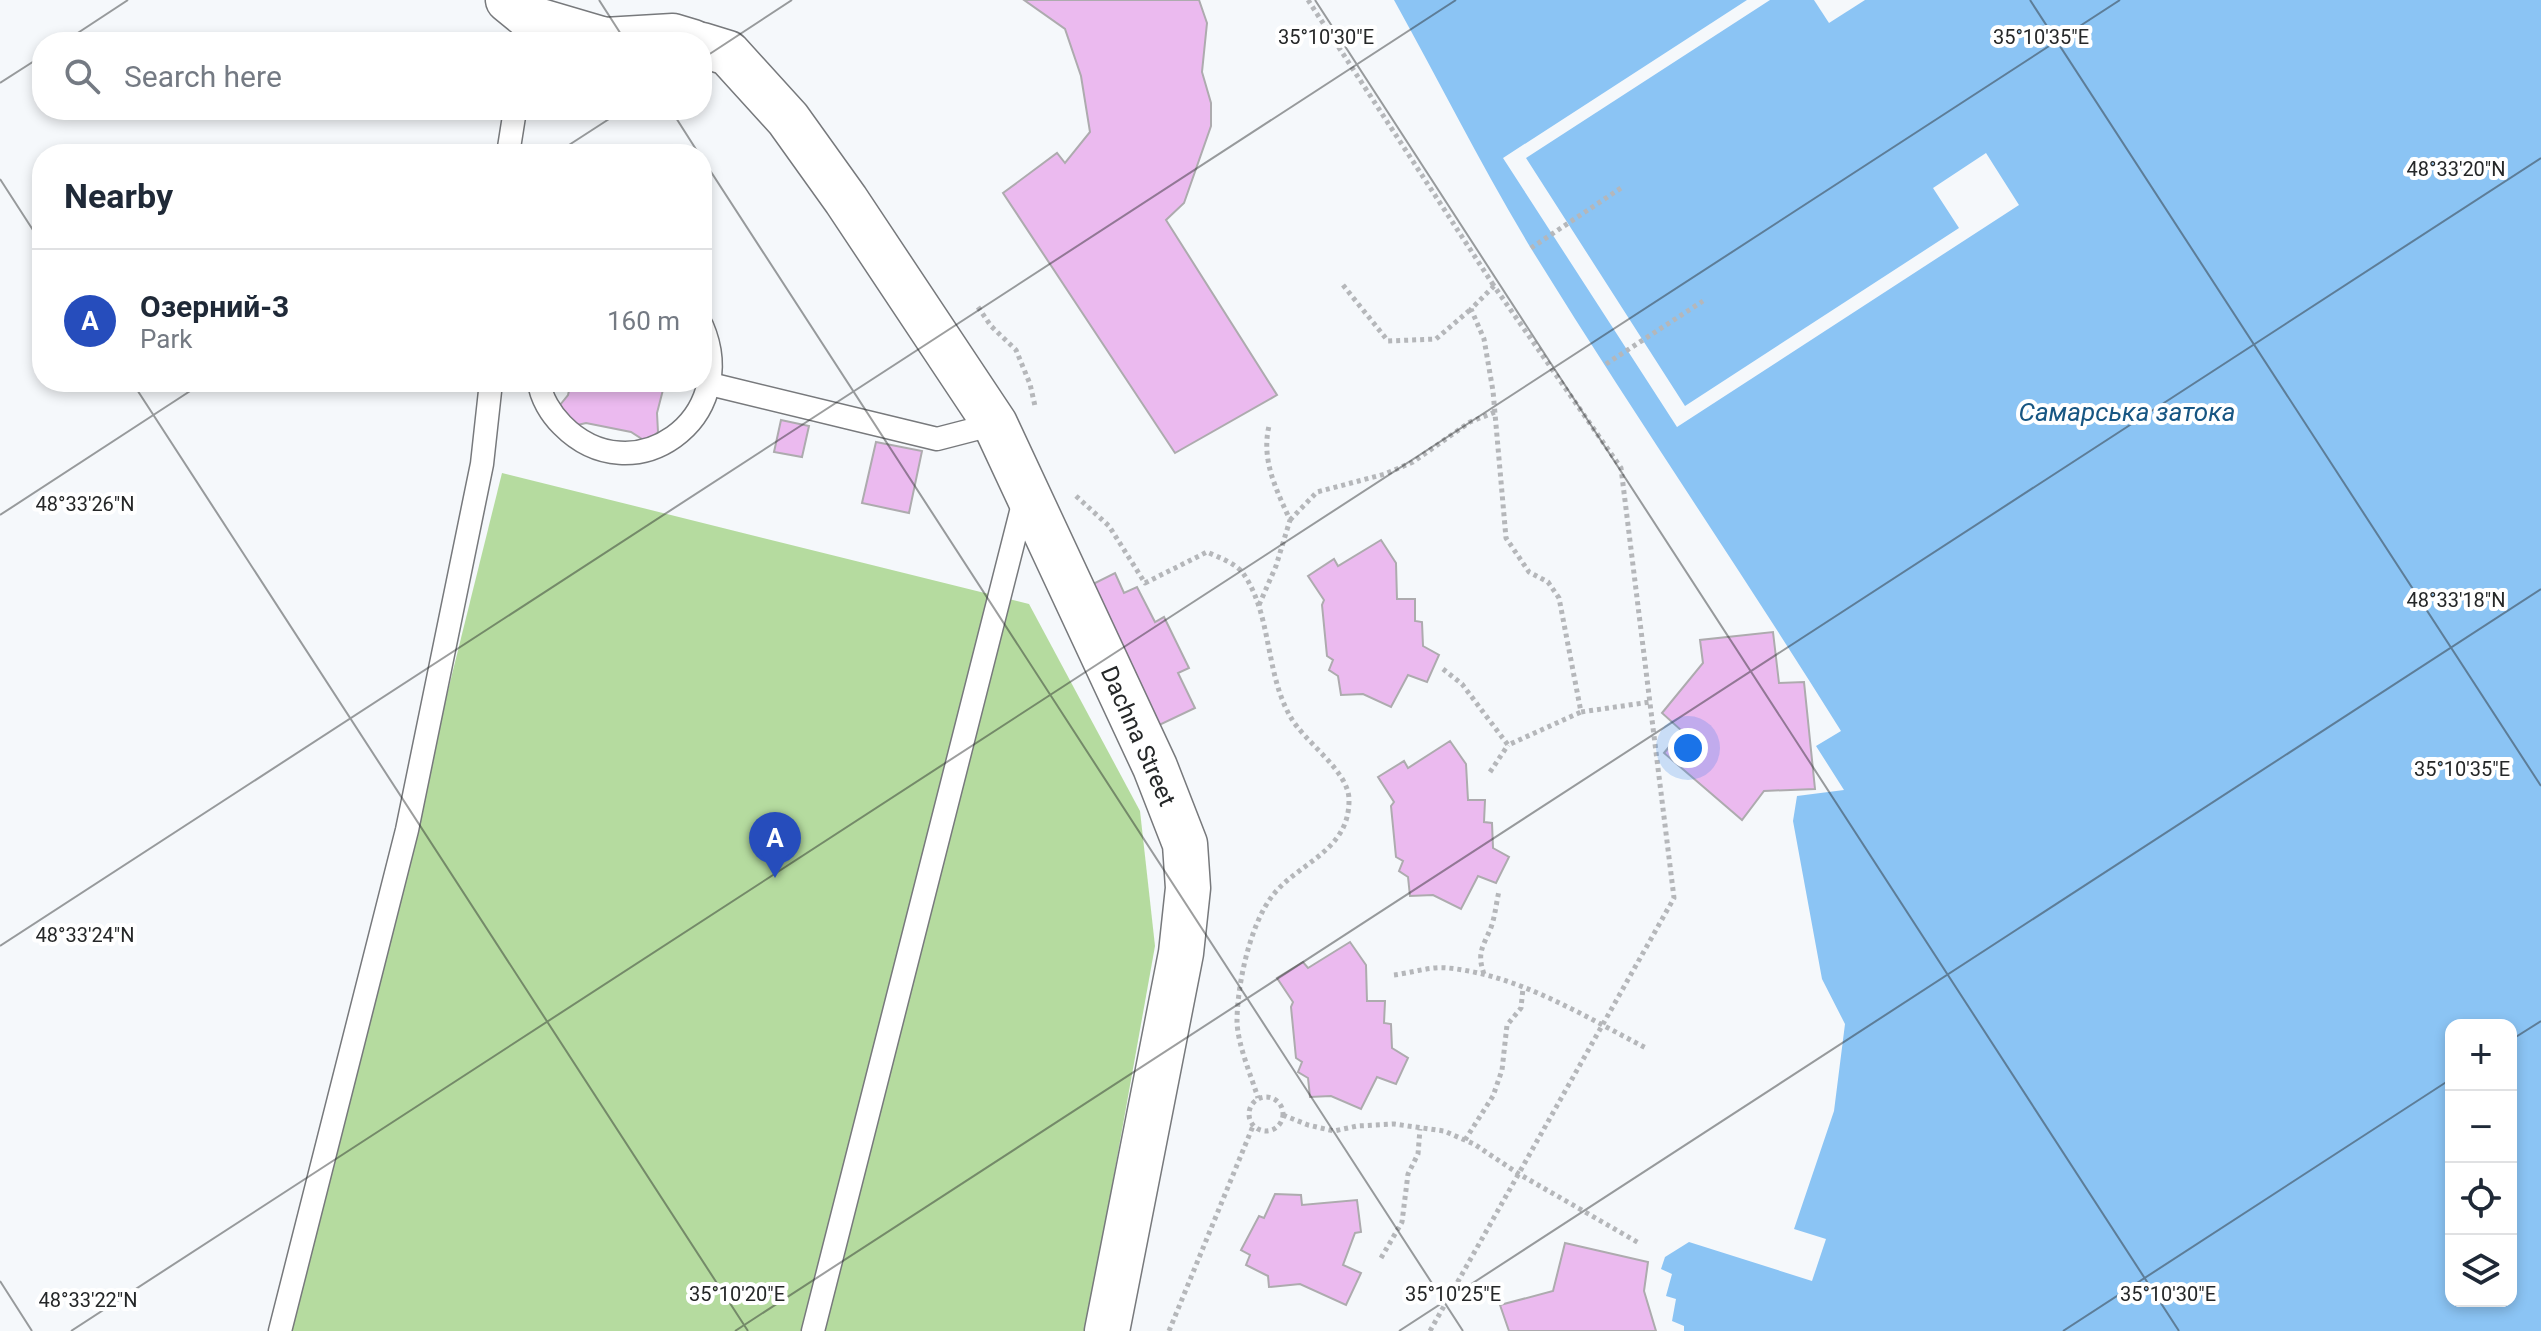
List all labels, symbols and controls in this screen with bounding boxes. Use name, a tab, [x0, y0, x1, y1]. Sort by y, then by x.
text: 35°10'30"E	[1278, 25, 1374, 49]
text: 35°10'35"E	[1993, 25, 2089, 49]
search box	[32, 32, 712, 120]
icon: search	[60, 54, 104, 98]
text: Search here	[124, 59, 282, 94]
text: 48°33'20"N	[2406, 157, 2506, 181]
text: Nearby	[64, 176, 173, 216]
text: Озерний-3	[140, 289, 289, 324]
text: A	[81, 306, 99, 336]
text: 160 m	[607, 306, 680, 336]
text: Park	[140, 324, 192, 354]
water label: Самарська затока	[2018, 397, 2236, 427]
text: 48°33'26"N	[35, 492, 135, 516]
text: 48°33'18"N	[2406, 588, 2506, 612]
street label: Dachna Street	[1095, 662, 1181, 810]
your location	[1668, 728, 1708, 768]
text: 35°10'35"E	[2414, 757, 2510, 781]
pin: A	[749, 812, 801, 878]
text: 48°33'24"N	[35, 923, 135, 947]
map controls	[2445, 1019, 2517, 1307]
button: +	[2445, 1019, 2517, 1091]
button: −	[2445, 1091, 2517, 1163]
button: locate	[2445, 1163, 2517, 1235]
button: layers	[2445, 1235, 2517, 1307]
text: 35°10'20"E	[689, 1282, 785, 1306]
text: 35°10'25"E	[1405, 1282, 1501, 1306]
text: 35°10'30"E	[2120, 1282, 2216, 1306]
text: 48°33'22"N	[38, 1288, 138, 1312]

